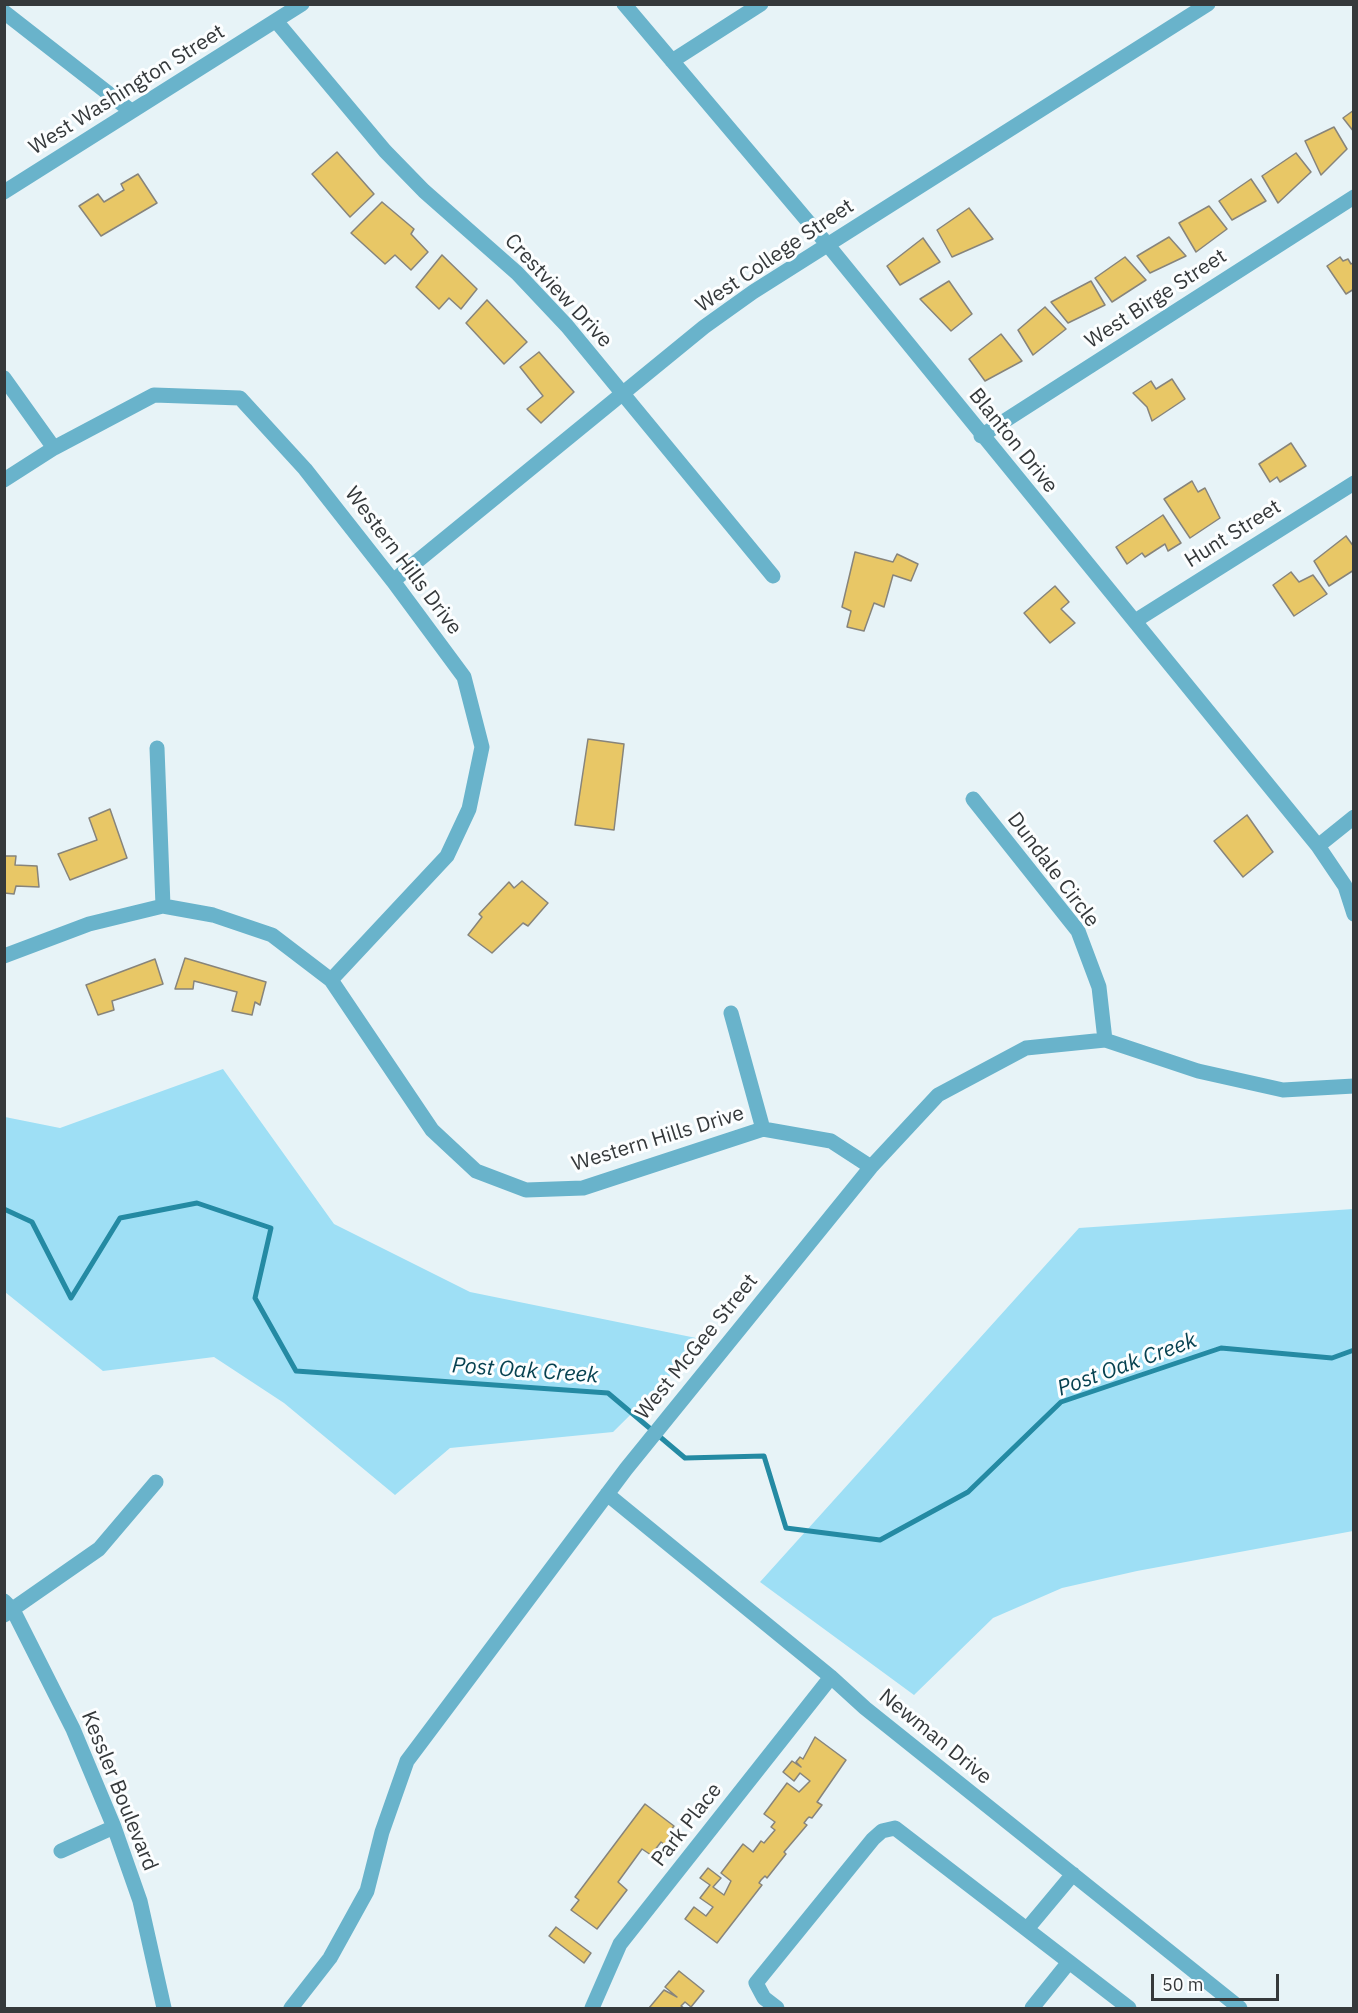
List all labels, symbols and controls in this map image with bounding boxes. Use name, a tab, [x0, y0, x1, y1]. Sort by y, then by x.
street label: West Washington Street	[24, 19, 230, 161]
street label: West College Street	[691, 194, 859, 318]
street label: Crestview Drive	[499, 229, 617, 353]
street label: West Birge Street	[1081, 244, 1231, 354]
street label: Blanton Drive	[963, 384, 1063, 498]
street label: Western Hills Drive	[339, 482, 467, 640]
street label: Hunt Street	[1180, 495, 1286, 573]
street label: Dundale Circle	[1002, 808, 1104, 932]
street label: Western Hills Drive	[569, 1101, 747, 1177]
street label: West McGee Street	[631, 1269, 763, 1425]
water label: Post Oak Creek	[1054, 1328, 1200, 1402]
water label: Post Oak Creek	[451, 1353, 599, 1389]
street label: Newman Drive	[874, 1684, 996, 1790]
street label: Kessler Boulevard	[75, 1707, 163, 1875]
street label: Park Place	[647, 1778, 727, 1872]
scale bar	[1154, 1962, 1282, 2000]
text: 50 m	[1162, 1973, 1204, 1996]

